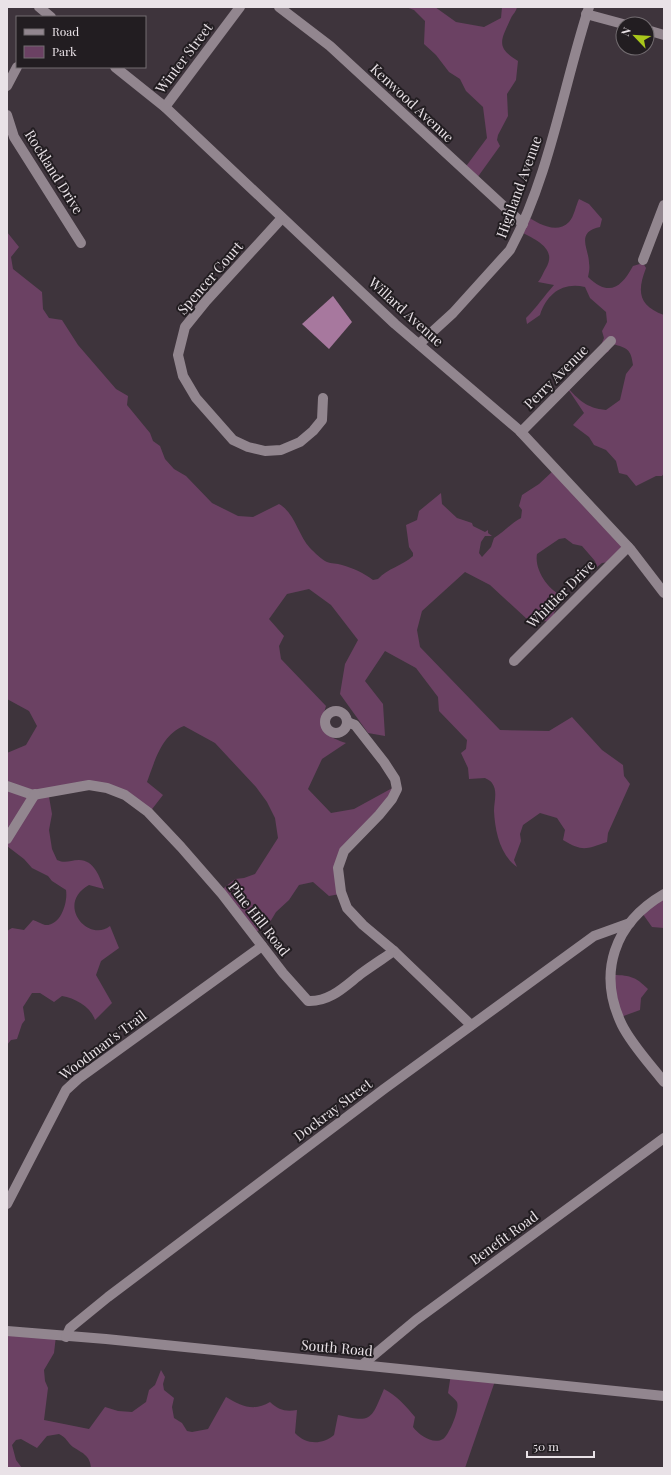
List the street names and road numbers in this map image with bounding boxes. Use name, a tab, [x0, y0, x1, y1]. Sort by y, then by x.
street label: Winter Street	[150, 18, 217, 98]
street label: Kenwood Avenue	[366, 59, 458, 146]
street label: Rockland Drive	[21, 126, 88, 217]
street label: Highland Avenue	[491, 133, 546, 240]
street label: Spencer Court	[173, 236, 247, 318]
street label: Willard Avenue	[364, 272, 448, 350]
street label: Perry Avenue	[519, 340, 592, 413]
street label: Whittier Drive	[522, 555, 599, 633]
street label: Pine Hill Road	[224, 878, 294, 960]
street label: Woodman's Trail	[54, 1006, 150, 1084]
street label: Dockray Street	[290, 1073, 376, 1145]
street label: Benefit Road	[466, 1206, 542, 1269]
street label: South Road	[300, 1335, 374, 1360]

